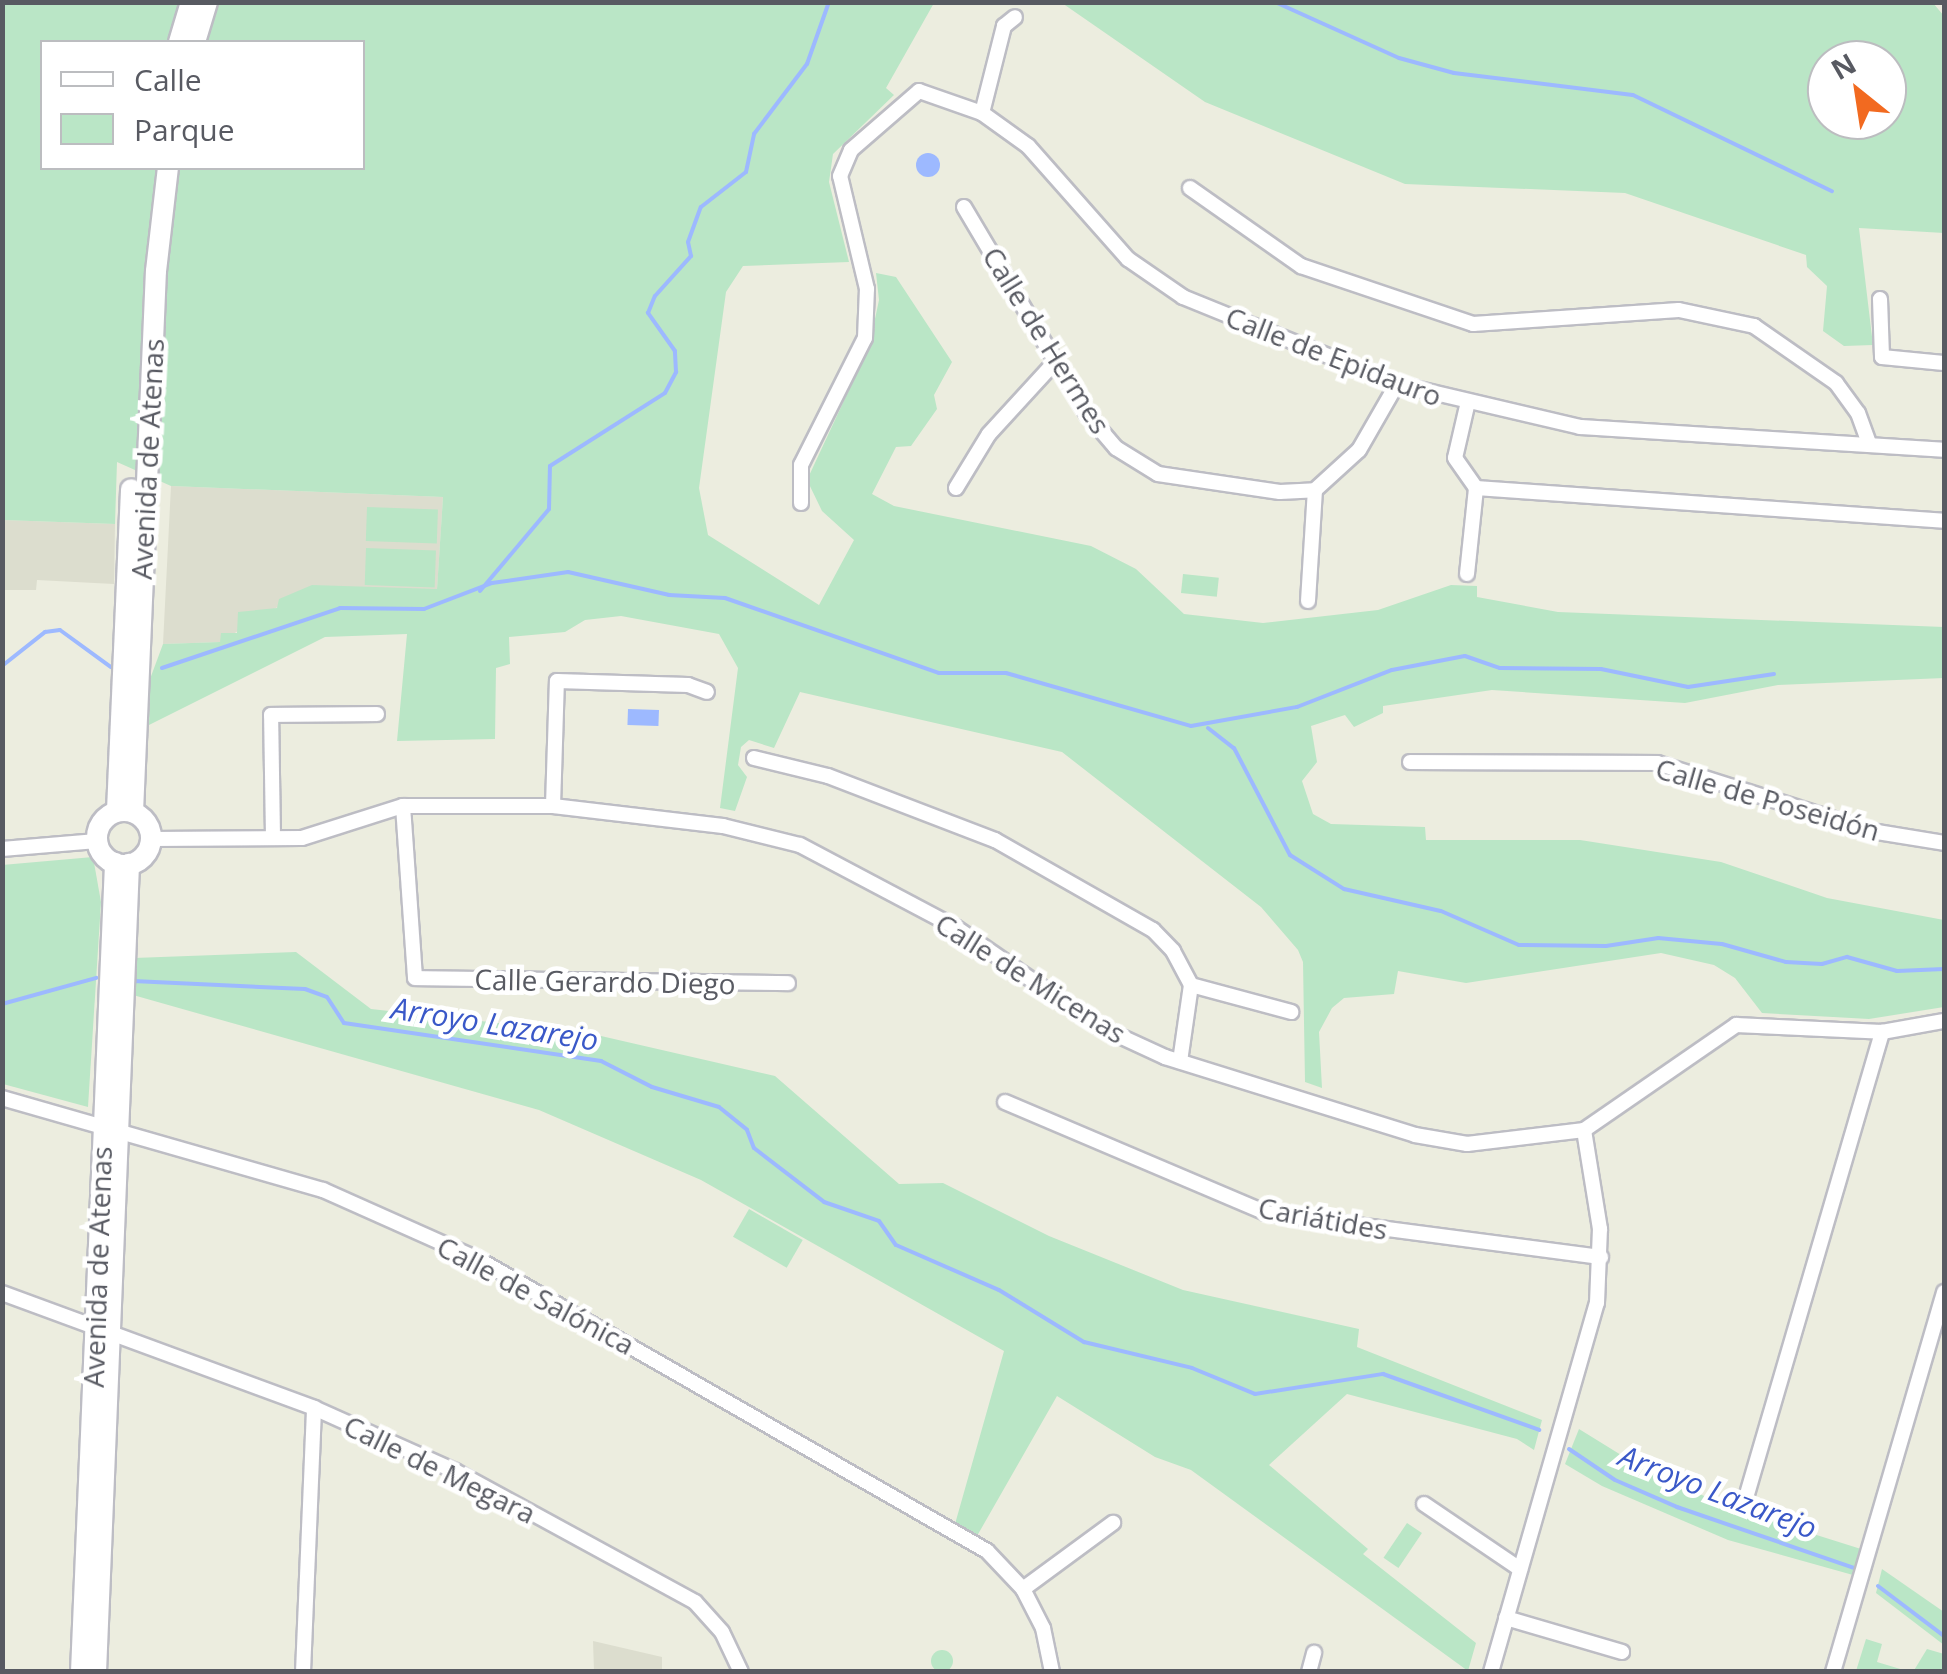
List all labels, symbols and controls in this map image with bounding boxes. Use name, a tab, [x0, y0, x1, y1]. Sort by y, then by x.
legend	[40, 40, 365, 170]
north arrow	[1807, 40, 1907, 140]
text: N	[1824, 44, 1862, 88]
text: Calle	[134, 59, 202, 100]
text: Parque	[134, 109, 235, 150]
street label: Calle de Hermes	[976, 241, 1118, 439]
street label: Calle de Epidauro	[1221, 299, 1447, 413]
street label: Avenida de Atenas	[124, 338, 170, 580]
street label: Calle de Poseidón	[1652, 751, 1884, 847]
street label: Calle de Micenas	[930, 906, 1132, 1050]
street label: Calle Gerardo Diego	[474, 962, 736, 1000]
water label: Arroyo Lazarejo	[389, 990, 601, 1058]
street label: Avenida de Atenas	[76, 1146, 118, 1388]
street label: Cariátides	[1256, 1190, 1390, 1246]
street label: Calle de Salónica	[432, 1229, 640, 1361]
street label: Calle de Megara	[339, 1408, 541, 1530]
water label: Arroyo Lazarejo	[1614, 1438, 1822, 1546]

